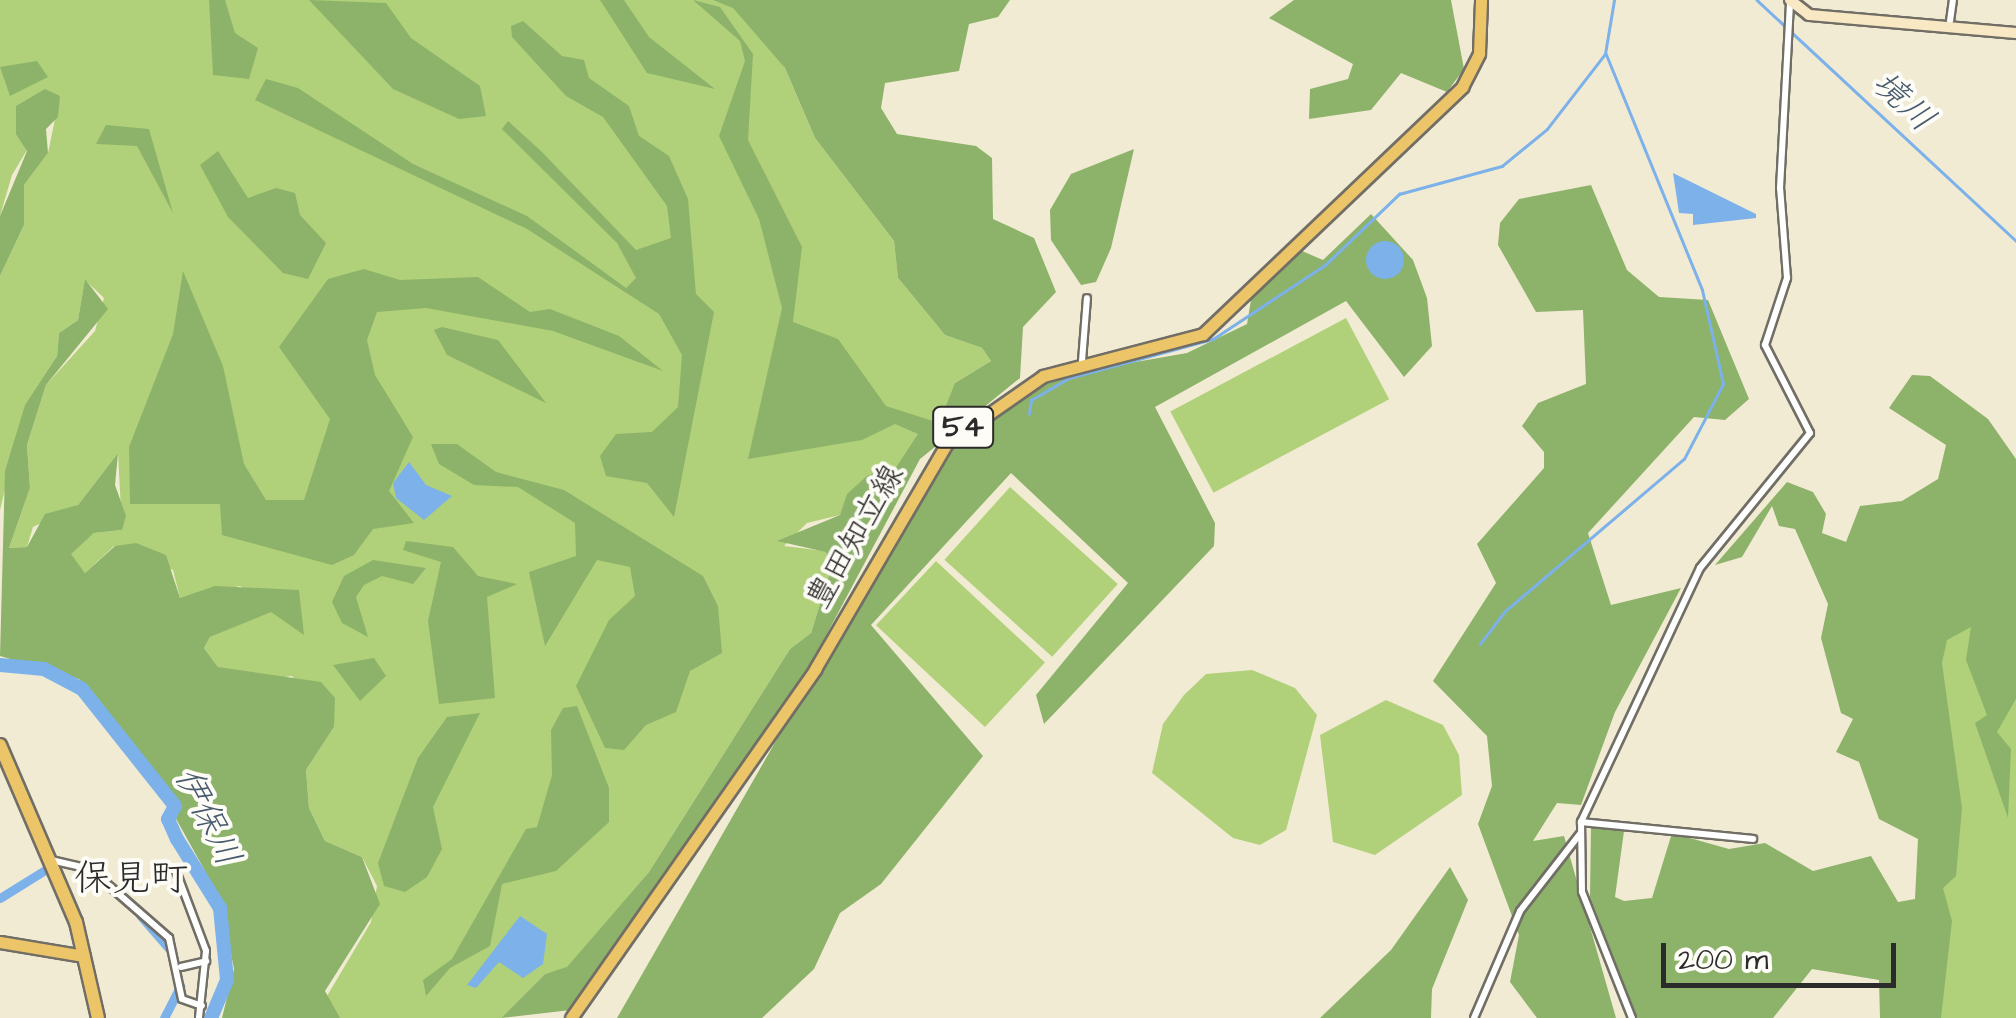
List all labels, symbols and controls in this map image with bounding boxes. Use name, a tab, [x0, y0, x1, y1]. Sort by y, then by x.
water label: 境川	[1863, 63, 1943, 141]
road number: 54	[930, 402, 996, 452]
street label: 豊田知立線	[799, 458, 913, 616]
water label: 伊保川	[165, 761, 249, 873]
district label: 保見町	[74, 857, 188, 903]
scale bar	[1666, 923, 1901, 985]
text: 200 m	[1678, 939, 1768, 981]

